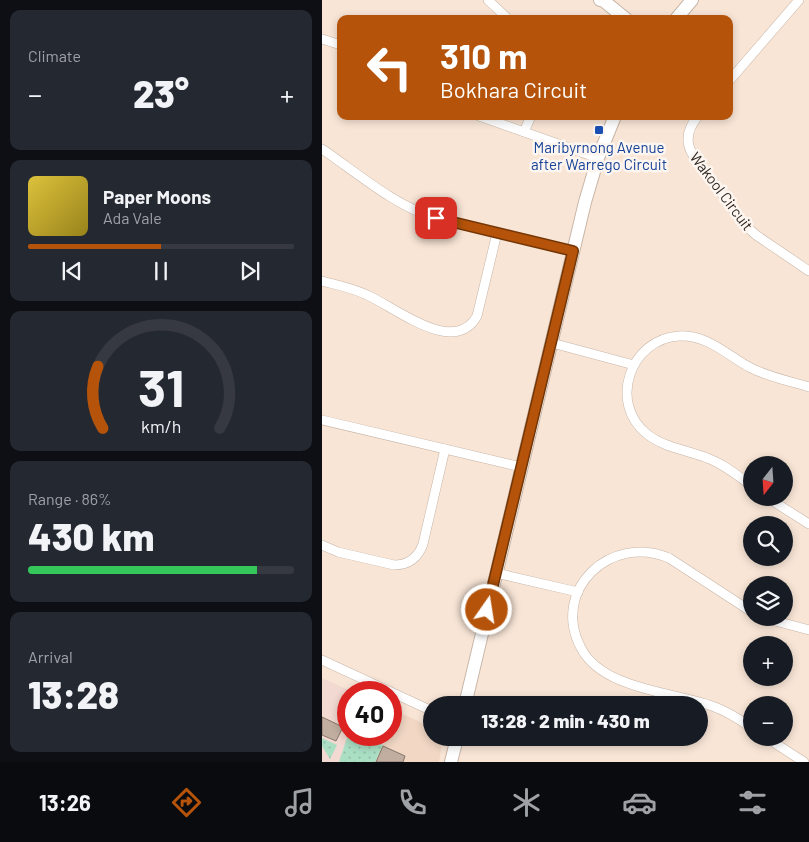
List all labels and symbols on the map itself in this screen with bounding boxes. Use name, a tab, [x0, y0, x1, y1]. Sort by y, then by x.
marker: Maribyrnong Avenue after Warrego Circuit	[593, 124, 605, 136]
place label: Maribyrnong Avenue after Warrego Circuit	[531, 138, 667, 173]
street label: Wakool Circuit	[687, 148, 757, 234]
pin	[415, 197, 457, 239]
north arrow	[743, 456, 793, 506]
position arrow	[460, 583, 512, 635]
speed limit sign: 40	[337, 681, 402, 746]

